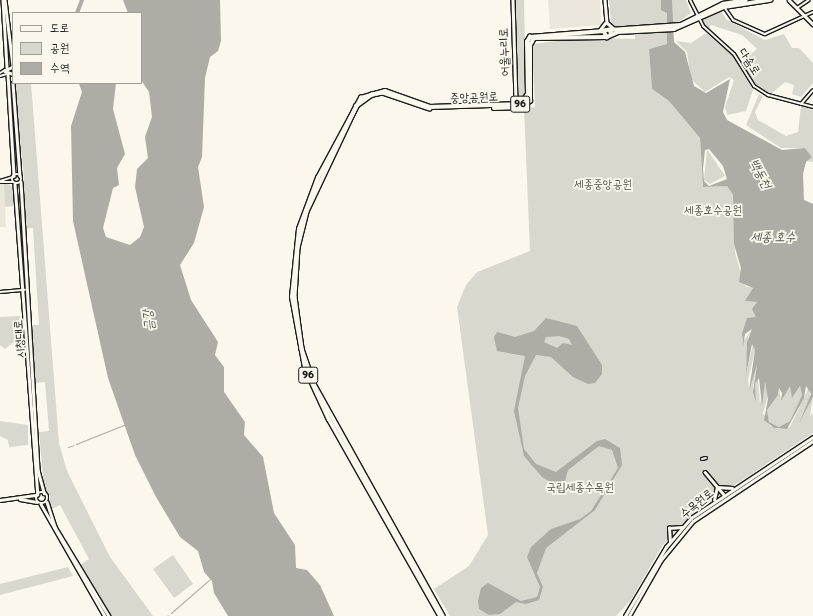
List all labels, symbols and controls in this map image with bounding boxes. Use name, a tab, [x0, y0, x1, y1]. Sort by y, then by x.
legend	[12, 12, 142, 84]
text: 도로	[50, 21, 69, 35]
street label: 어울누리로	[497, 28, 513, 76]
text: 공원	[50, 41, 69, 55]
street label: 다솜로	[735, 46, 763, 78]
text: 수역	[50, 61, 69, 75]
street label: 중앙공원로	[450, 90, 498, 106]
road number: 96	[510, 95, 530, 113]
water label: 백동천	[746, 156, 774, 192]
park label: 세종중앙공원	[574, 178, 632, 192]
park label: 세종호수공원	[684, 204, 742, 218]
water label: 세종 호수	[751, 229, 795, 245]
water label: 금강	[140, 309, 158, 331]
street label: 시청대로	[11, 319, 29, 359]
road number: 96	[298, 366, 318, 384]
park label: 국립세종수목원	[546, 481, 614, 495]
street label: 수목원로	[677, 486, 717, 522]

